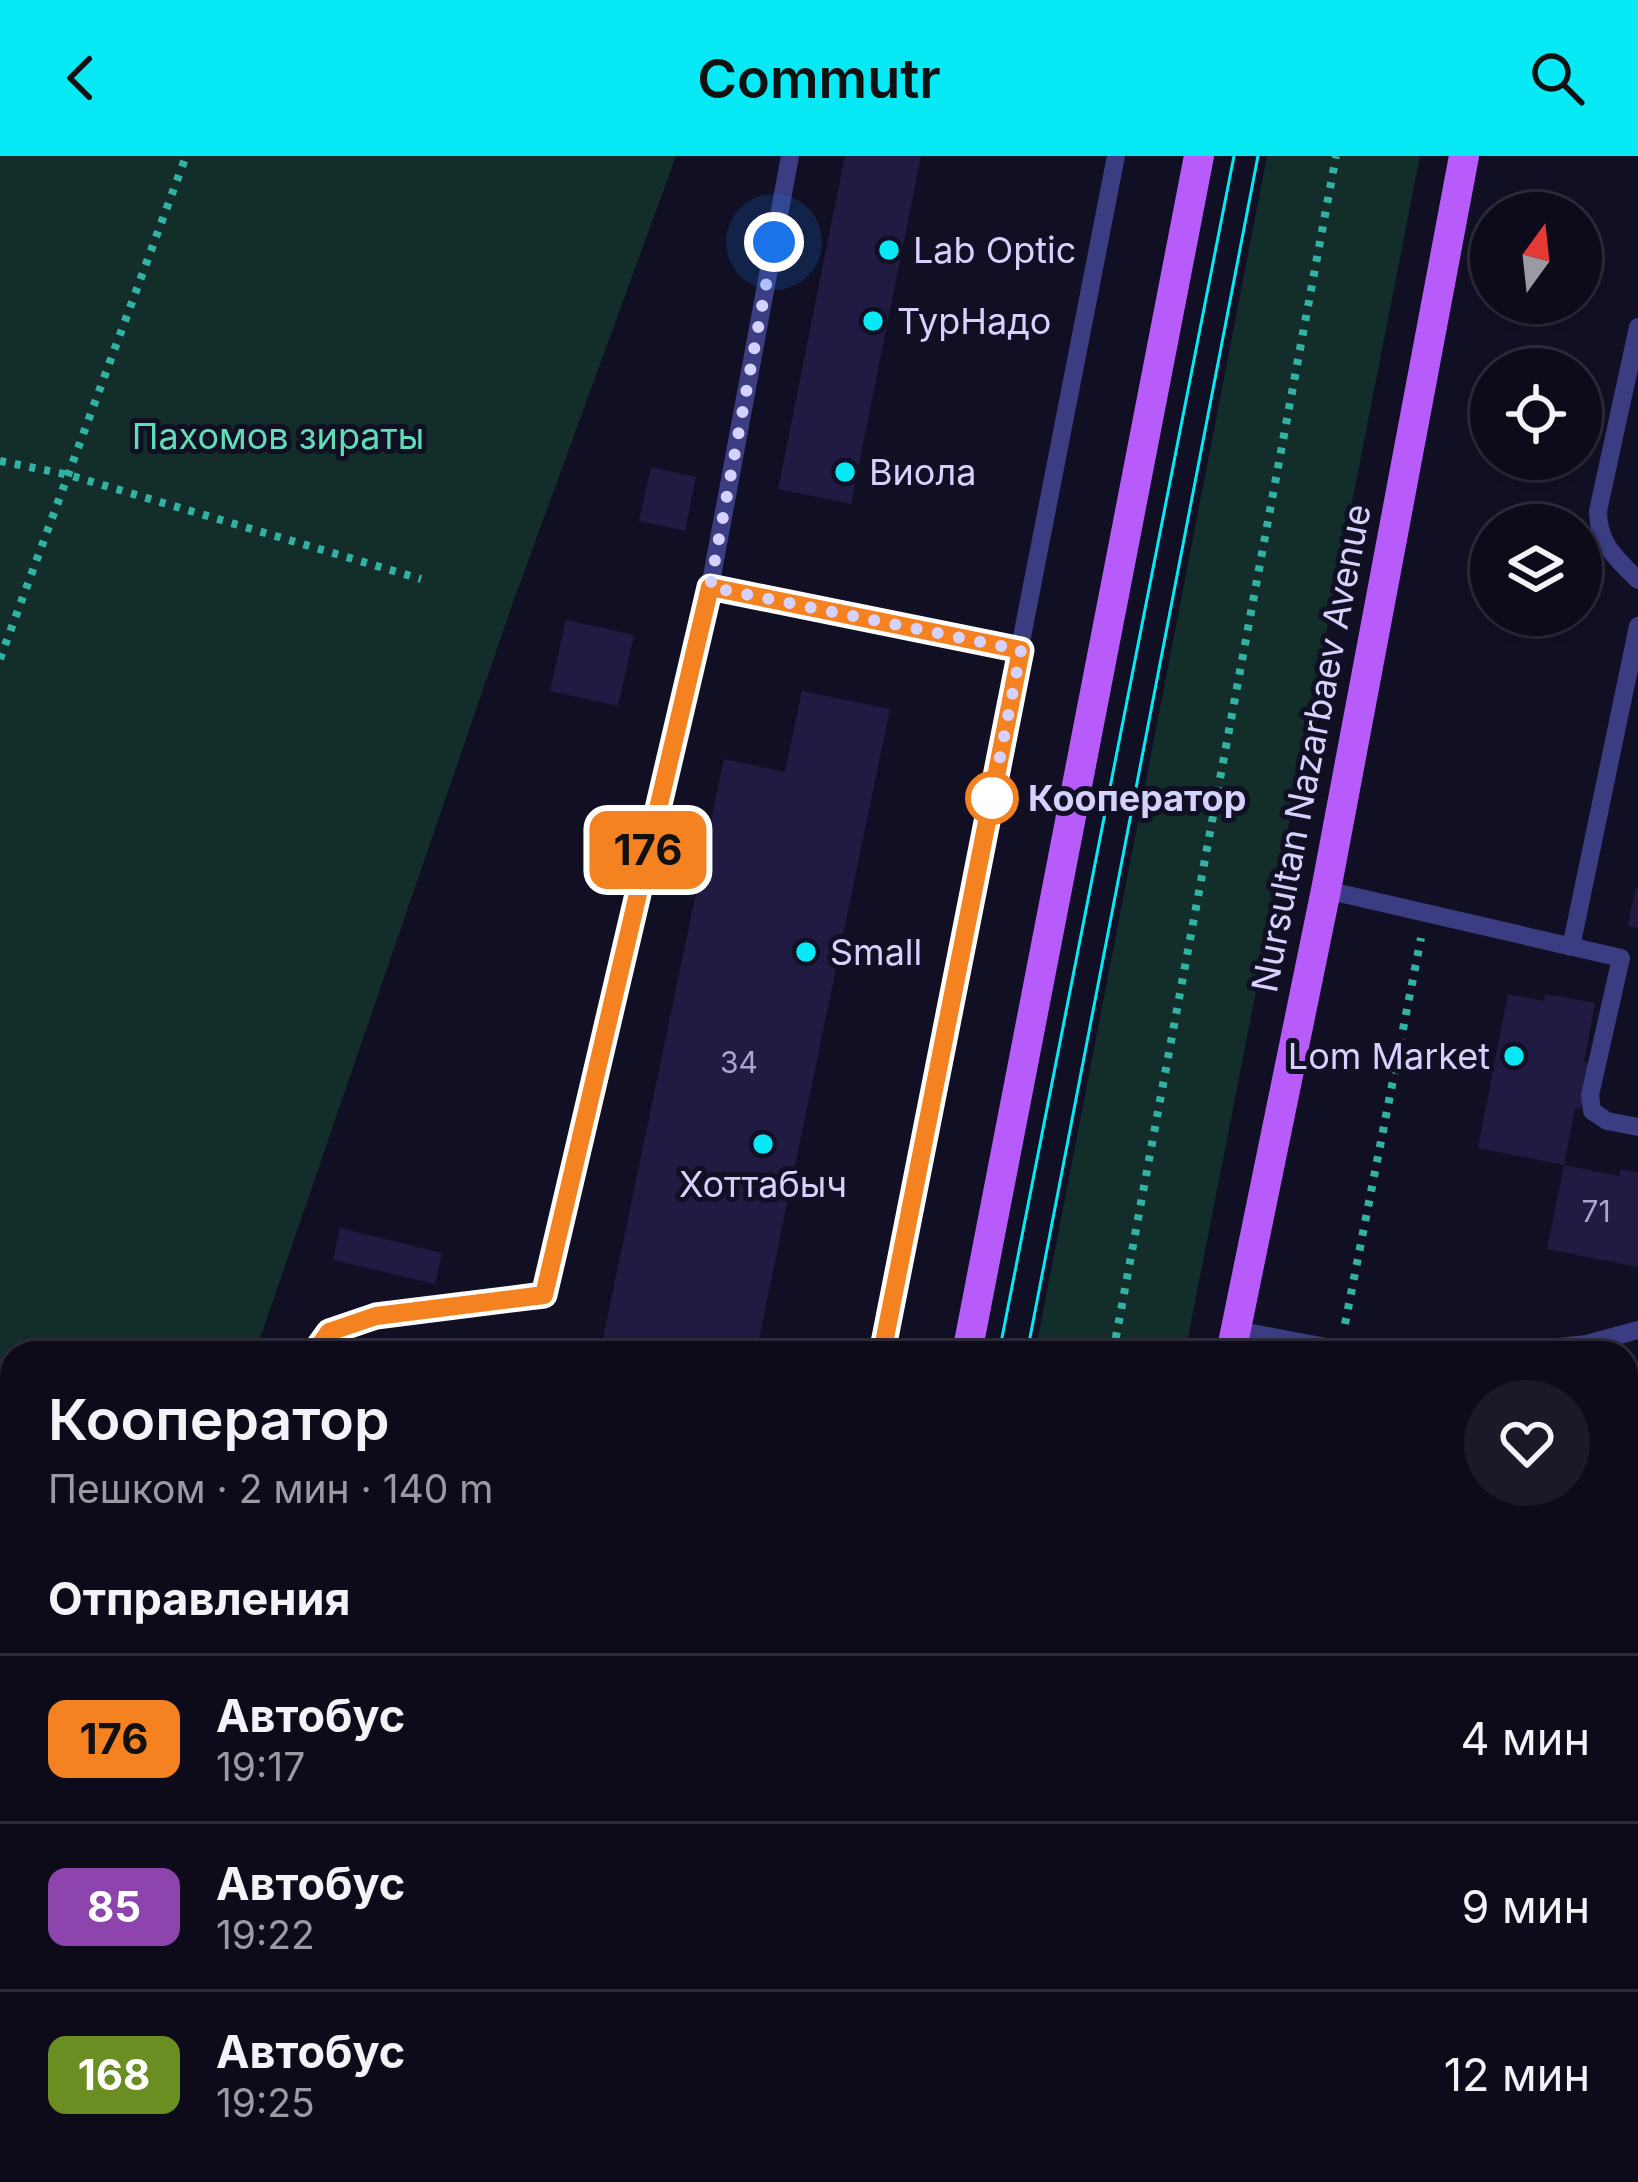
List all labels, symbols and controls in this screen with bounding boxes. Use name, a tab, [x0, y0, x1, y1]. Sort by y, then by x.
icon: back	[48, 45, 114, 111]
icon: search	[1524, 45, 1590, 111]
text: Commutr	[697, 46, 941, 111]
north arrow	[1470, 192, 1602, 324]
map controls	[1470, 192, 1602, 636]
your location	[744, 212, 804, 272]
place label: Lab Optic	[913, 228, 1076, 272]
marker: Lab Optic	[876, 237, 902, 263]
place label: ТурНадо	[897, 299, 1051, 343]
marker: ТурНадо	[860, 308, 886, 334]
button: locate	[1470, 348, 1602, 480]
park label: Пахомов зираты	[132, 414, 424, 458]
place label: Виола	[869, 450, 976, 494]
marker: Виола	[832, 459, 858, 485]
street label: Nursultan Nazarbaev Avenue	[1242, 500, 1380, 996]
button: layers	[1470, 504, 1602, 636]
marker: Кооператор	[967, 773, 1017, 823]
place label: Кооператор	[1028, 776, 1246, 820]
line badge: 176	[579, 811, 717, 889]
text: 176	[613, 824, 683, 875]
place label: Small	[830, 930, 922, 974]
marker: Small	[793, 939, 819, 965]
place label: Lom Market	[1288, 1034, 1490, 1078]
marker: Lom Market	[1501, 1043, 1527, 1069]
house number: 34	[720, 1044, 758, 1080]
marker: Хоттабыч	[750, 1131, 776, 1157]
place label: Хоттабыч	[679, 1162, 847, 1206]
house number: 71	[1581, 1193, 1611, 1229]
button: heart	[1464, 1380, 1590, 1506]
text: Кооператор	[48, 1385, 390, 1454]
text: Пешком · 2 мин · 140 m	[48, 1465, 494, 1512]
text: Отправления	[48, 1571, 350, 1626]
text: Автобус	[216, 1688, 405, 1743]
text: 4 мин	[1460, 1711, 1590, 1766]
text: 176	[79, 1713, 149, 1764]
text: 19:17	[216, 1743, 305, 1790]
text: Автобус	[216, 1856, 405, 1911]
text: 9 мин	[1462, 1879, 1590, 1934]
text: 85	[87, 1881, 141, 1932]
text: 19:22	[216, 1911, 315, 1958]
text: Автобус	[216, 2024, 405, 2079]
text: 12 мин	[1444, 2047, 1590, 2102]
text: 168	[78, 2049, 150, 2100]
text: 19:25	[216, 2079, 315, 2126]

